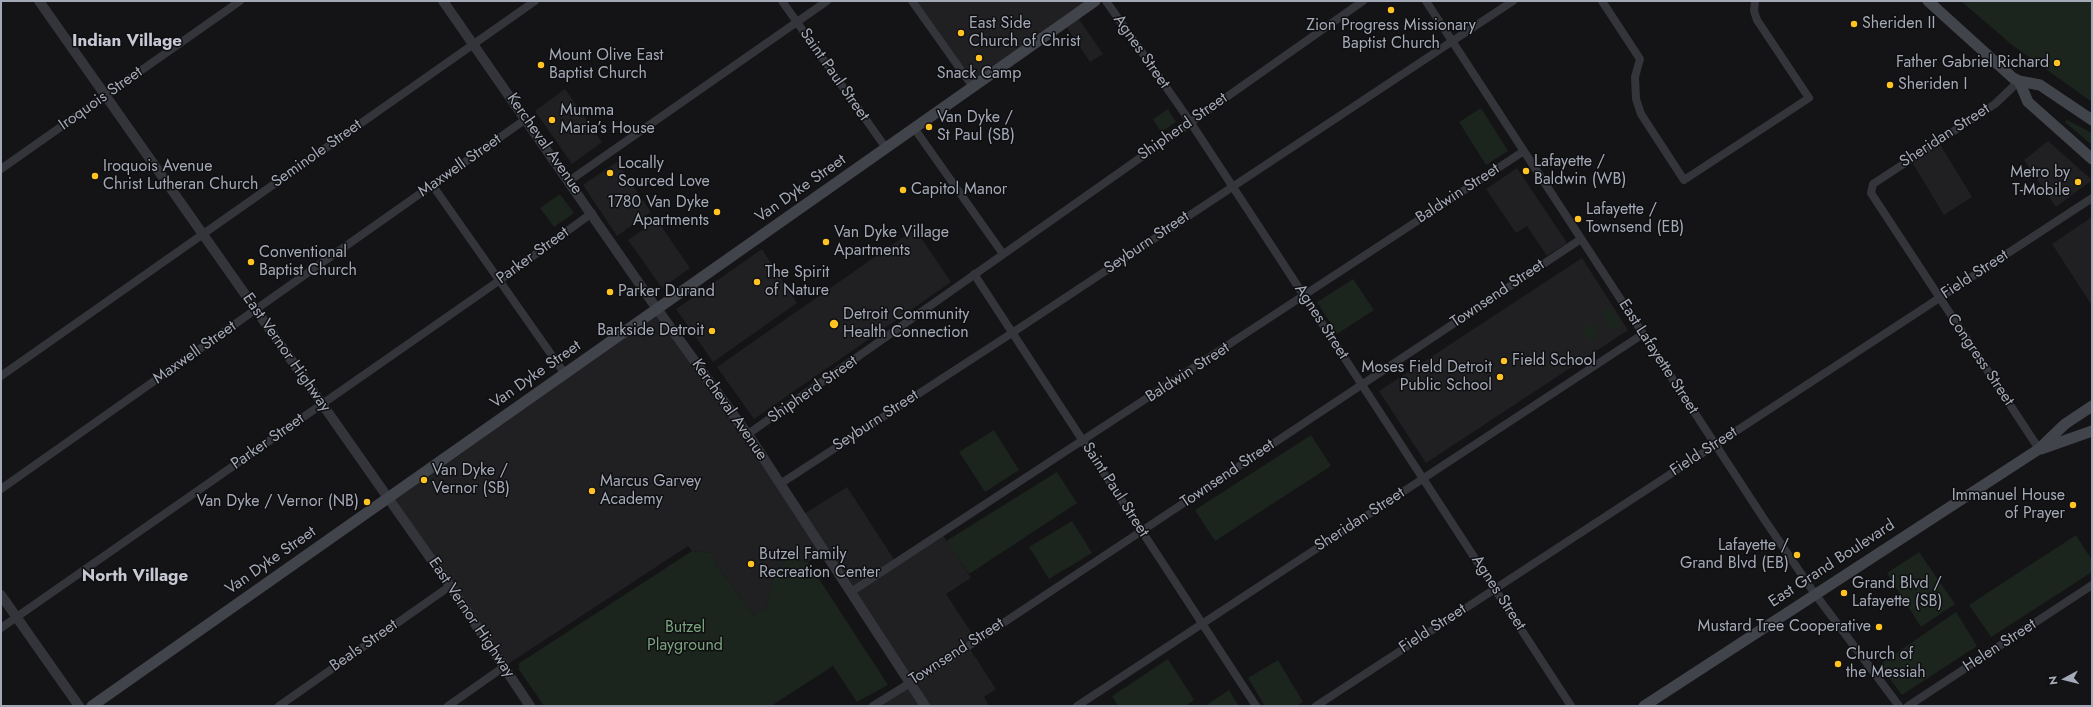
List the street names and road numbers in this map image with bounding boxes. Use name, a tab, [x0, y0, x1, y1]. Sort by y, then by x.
street label: Agnes Street	[1109, 11, 1173, 93]
street label: Saint Paul Street	[795, 25, 873, 125]
street label: Iroquois Street	[55, 63, 147, 135]
street label: Shipherd Street	[1135, 89, 1231, 165]
street label: Kercheval Avenue	[502, 90, 586, 198]
street label: Sheridan Street	[1896, 100, 1994, 172]
street label: Seminole Street	[268, 116, 366, 192]
street label: Maxwell Street	[415, 130, 505, 202]
street label: Van Dyke Street	[752, 151, 850, 227]
street label: Baldwin Street	[1413, 160, 1503, 228]
street label: Seyburn Street	[1101, 208, 1193, 278]
street label: Parker Street	[493, 223, 573, 289]
street label: Field Street	[1938, 246, 2012, 304]
street label: Townsend Street	[1448, 256, 1548, 332]
street label: Agnes Street	[1290, 281, 1352, 363]
street label: East Vernor Highway	[238, 290, 334, 416]
street label: East Lafayette Street	[1614, 296, 1702, 418]
street label: Congress Street	[1942, 310, 2018, 410]
street label: Maxwell Street	[150, 317, 240, 389]
street label: Van Dyke Street	[487, 337, 585, 413]
street label: Baldwin Street	[1143, 339, 1233, 407]
street label: Shipherd Street	[765, 352, 861, 428]
street label: Kercheval Avenue	[687, 356, 771, 464]
street label: Seyburn Street	[830, 386, 922, 456]
street label: Parker Street	[228, 410, 308, 474]
street label: Field Street	[1667, 423, 1741, 481]
street label: Townsend Street	[1178, 436, 1278, 512]
street label: Saint Paul Street	[1077, 439, 1153, 541]
street label: Sheridan Street	[1311, 484, 1409, 556]
street label: East Grand Boulevard	[1765, 516, 1899, 612]
street label: Van Dyke Street	[222, 523, 320, 599]
street label: Agnes Street	[1467, 552, 1529, 634]
street label: East Vernor Highway	[424, 554, 518, 682]
street label: Field Street	[1396, 600, 1470, 658]
street label: Townsend Street	[906, 614, 1008, 690]
street label: Helen Street	[1960, 615, 2040, 677]
street label: Beals Street	[327, 616, 401, 676]

